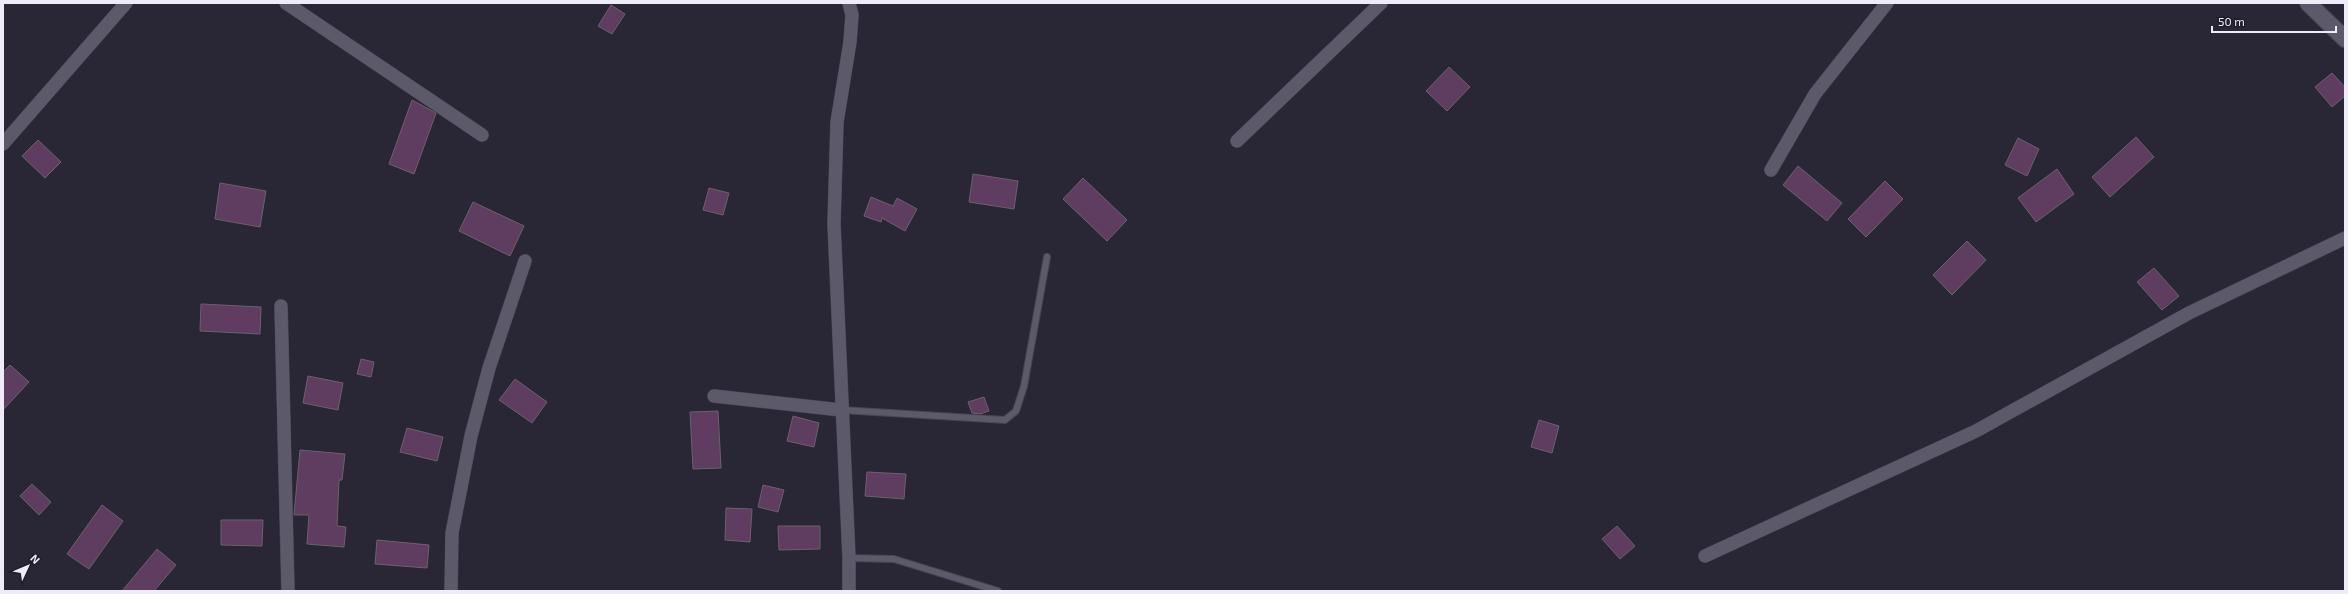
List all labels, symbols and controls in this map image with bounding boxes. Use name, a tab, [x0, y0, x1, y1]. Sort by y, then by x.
scale bar	[2212, 8, 2336, 34]
text: 50 m	[2218, 14, 2245, 28]
north arrow	[8, 546, 48, 586]
text: N	[28, 551, 43, 566]

